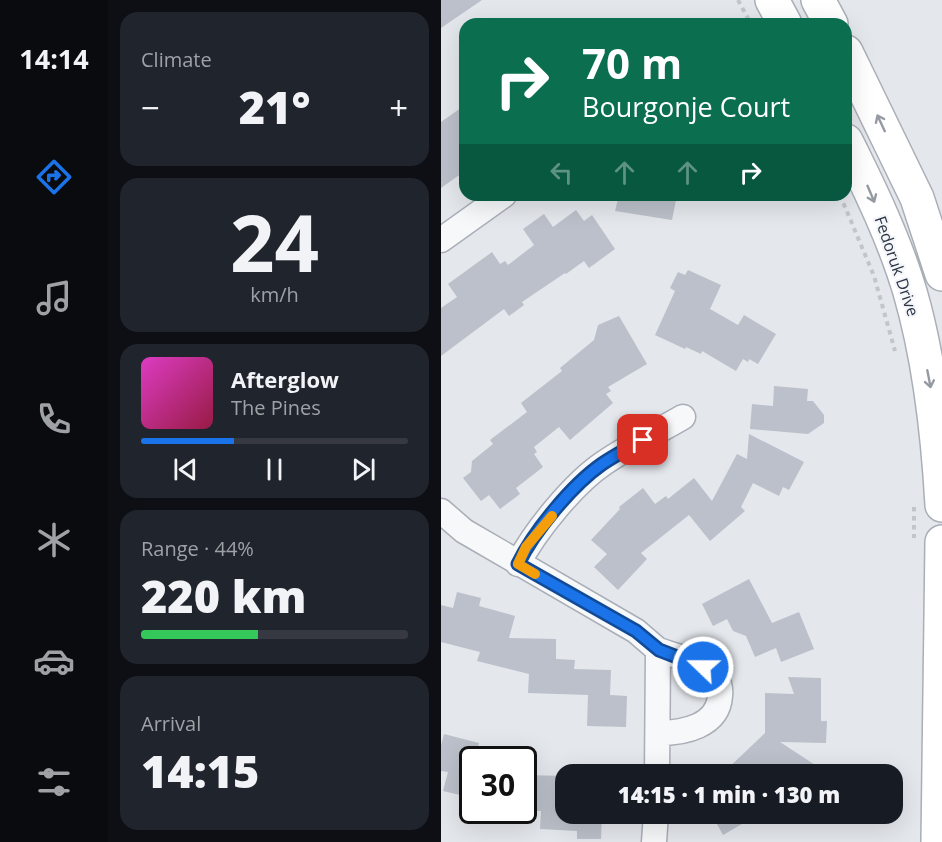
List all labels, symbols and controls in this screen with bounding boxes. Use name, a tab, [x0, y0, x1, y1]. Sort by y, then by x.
text: 70 m	[582, 34, 682, 91]
text: 14:14	[19, 40, 89, 77]
icon: right	[483, 42, 561, 120]
text: Climate	[141, 46, 212, 73]
text: 21°	[239, 76, 310, 137]
text: −	[141, 85, 160, 130]
text: +	[389, 85, 408, 130]
text: Bourgonje Court	[582, 88, 790, 125]
one-way arrow	[875, 114, 887, 132]
icon: directions	[33, 156, 75, 198]
icon: left	[545, 156, 578, 189]
icon: ahead	[608, 156, 641, 189]
icon: ahead	[671, 156, 704, 189]
icon: right	[734, 156, 767, 189]
one-way arrow	[866, 184, 877, 202]
text: 24	[230, 189, 319, 295]
street label: Fedoruk Drive	[870, 213, 924, 319]
icon: music	[33, 277, 75, 319]
text: km/h	[250, 281, 299, 308]
text: Afterglow	[231, 364, 339, 394]
one-way arrow	[924, 369, 935, 388]
text: The Pines	[231, 394, 321, 421]
icon: phone	[33, 398, 75, 440]
pin	[617, 414, 668, 465]
icon: arrive	[626, 423, 659, 456]
icon: previous	[169, 453, 202, 486]
icon: pause	[258, 453, 291, 486]
icon: next	[347, 453, 380, 486]
icon: climate	[33, 519, 75, 561]
text: Range · 44%	[141, 535, 254, 562]
text: 220 km	[141, 565, 306, 626]
position arrow	[671, 635, 735, 699]
icon: car	[33, 640, 75, 682]
text: Arrival	[141, 710, 201, 737]
text: 14:15	[141, 740, 259, 801]
speed limit sign: 30	[459, 746, 537, 824]
icon: filters	[33, 761, 75, 803]
text: 14:15 · 1 min · 130 m	[618, 779, 840, 809]

